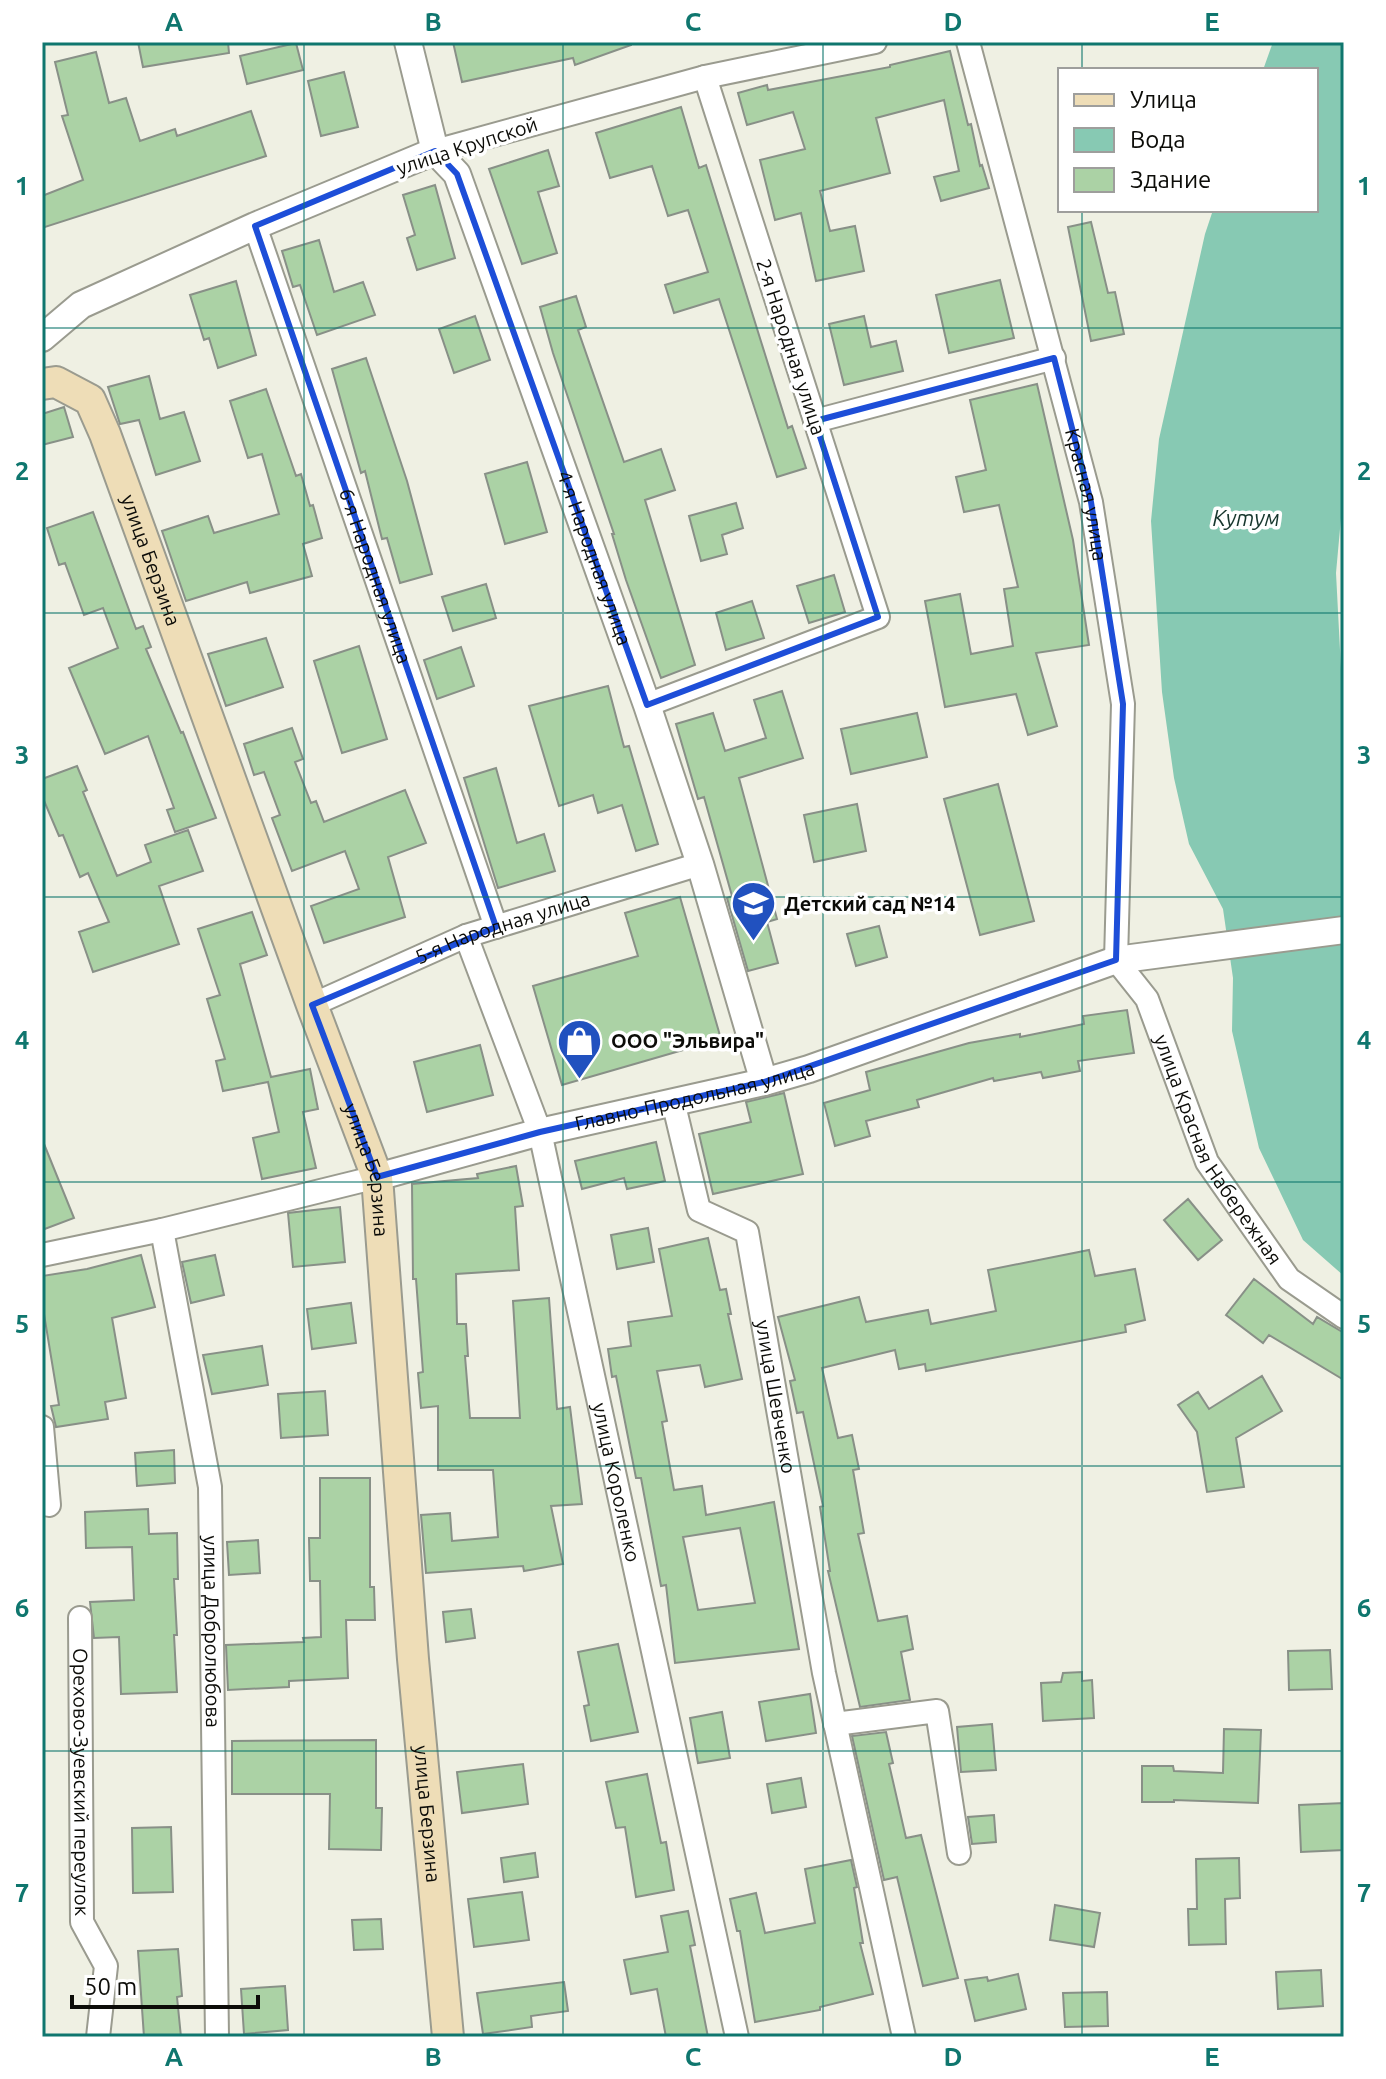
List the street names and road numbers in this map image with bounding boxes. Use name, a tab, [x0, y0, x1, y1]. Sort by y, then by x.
street label: улица Крупской	[393, 112, 540, 179]
street label: 2-я Народная улица	[752, 256, 831, 438]
street label: Красная улица	[1061, 426, 1112, 563]
street label: 4-я Народная улица	[553, 467, 637, 648]
street label: 6-я Народная улица	[335, 485, 417, 666]
street label: улица Берзина	[117, 491, 186, 629]
street label: 5-я Народная улица	[411, 887, 593, 968]
street label: улица Красная Набережная	[1150, 1031, 1287, 1269]
street label: Главно-Продольная улица	[573, 1056, 818, 1135]
street label: улица Берзина	[339, 1100, 393, 1238]
street label: улица Шевченко	[752, 1318, 801, 1475]
street label: улица Короленко	[588, 1400, 645, 1564]
street label: улица Добролюбова	[200, 1535, 225, 1728]
street label: Орехово-Зуевский переулок	[69, 1648, 94, 1916]
street label: улица Берзина	[410, 1744, 446, 1884]

